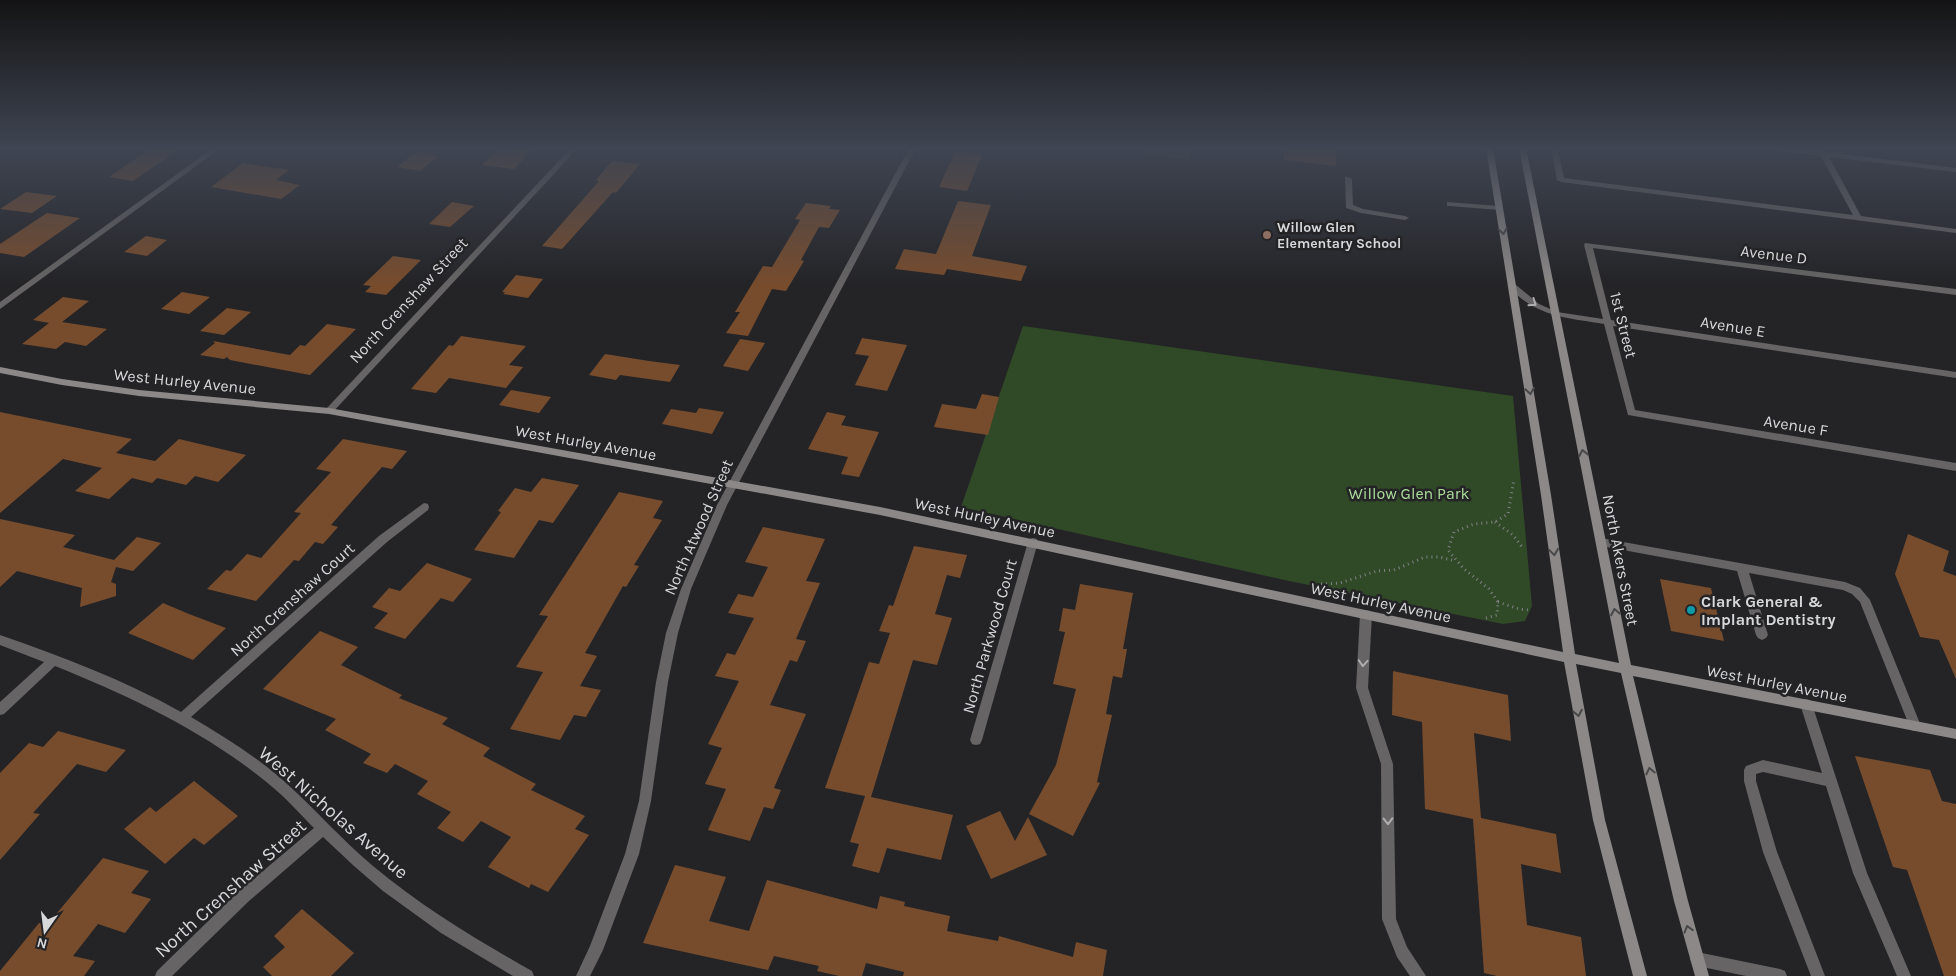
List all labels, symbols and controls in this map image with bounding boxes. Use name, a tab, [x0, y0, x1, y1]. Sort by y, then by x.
place label: Willow Glen Elementary School	[1277, 219, 1401, 252]
one-way arrow	[1498, 227, 1508, 235]
marker: Willow Glen Elementary School	[1261, 229, 1273, 241]
street label: North Crenshaw Street	[345, 234, 471, 367]
street label: Avenue D	[1740, 241, 1808, 268]
street label: 1st Street	[1606, 290, 1641, 360]
one-way arrow	[1527, 297, 1537, 306]
street label: Avenue E	[1699, 312, 1767, 341]
street label: West Hurley Avenue	[113, 365, 257, 398]
one-way arrow	[1524, 387, 1534, 396]
street label: Avenue F	[1762, 411, 1829, 440]
street label: West Hurley Avenue	[514, 421, 658, 464]
one-way arrow	[1579, 449, 1589, 458]
street label: North Atwood Street	[660, 456, 737, 598]
park label: Willow Glen Park	[1348, 484, 1470, 503]
street label: West Hurley Avenue	[913, 493, 1057, 542]
street label: North Akers Street	[1598, 493, 1643, 627]
street label: North Crenshaw Court	[226, 539, 358, 660]
one-way arrow	[1548, 548, 1558, 556]
street label: North Parkwood Court	[958, 557, 1021, 716]
street label: West Hurley Avenue	[1309, 578, 1453, 627]
place label: Clark General & Implant Dentistry	[1701, 592, 1835, 629]
marker: Clark General & Implant Dentistry	[1685, 604, 1697, 616]
one-way arrow	[1611, 608, 1621, 617]
one-way arrow	[1358, 659, 1369, 667]
street label: West Hurley Avenue	[1705, 661, 1849, 706]
one-way arrow	[1572, 708, 1583, 717]
street label: West Nicholas Avenue	[254, 742, 413, 884]
one-way arrow	[1645, 767, 1656, 776]
street label: North Crenshaw Street	[151, 815, 311, 962]
one-way arrow	[1383, 818, 1393, 826]
north arrow	[20, 906, 70, 956]
one-way arrow	[1684, 925, 1694, 934]
text: N	[35, 934, 49, 953]

